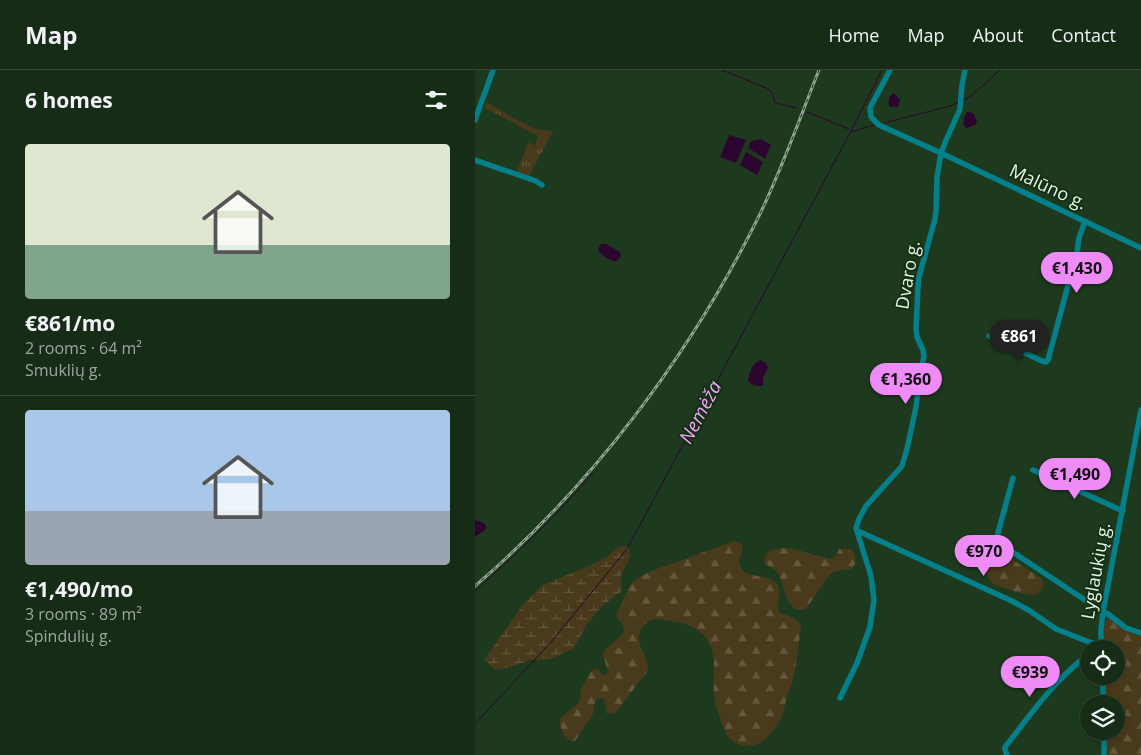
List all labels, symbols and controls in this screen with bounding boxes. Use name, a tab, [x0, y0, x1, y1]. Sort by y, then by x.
text: Map	[25, 18, 77, 51]
text: Home	[829, 23, 879, 47]
text: Map	[907, 23, 945, 47]
text: About	[973, 23, 1023, 47]
text: Contact	[1051, 23, 1116, 47]
text: 6 homes	[25, 86, 113, 114]
icon: filters	[422, 86, 450, 114]
street label: Malūno g.	[1006, 158, 1091, 214]
icon: home	[193, 177, 283, 267]
street label: Dvaro g.	[889, 239, 925, 311]
pin: €1,430	[1036, 252, 1118, 294]
text: €1,430	[1052, 257, 1102, 279]
text: €861/mo	[25, 309, 115, 337]
pin: €861	[989, 320, 1049, 362]
text: €861	[1001, 325, 1037, 347]
text: 2 rooms · 64 m²	[25, 337, 142, 359]
text: Smuklių g.	[25, 359, 102, 381]
pin: €1,360	[865, 362, 947, 405]
text: €1,360	[881, 368, 931, 390]
water label: Nemėža	[673, 376, 728, 448]
icon: home	[193, 442, 283, 532]
pin: €1,490	[1034, 458, 1116, 500]
text: €1,490	[1050, 463, 1100, 485]
street label: Lyglaukių g.	[1075, 520, 1115, 621]
pin: €970	[954, 534, 1014, 577]
text: €970	[966, 540, 1002, 562]
text: €1,490/mo	[25, 575, 133, 603]
text: 3 rooms · 89 m²	[25, 603, 142, 625]
text: Spindulių g.	[25, 625, 112, 647]
map controls	[1080, 640, 1125, 740]
button: locate	[1080, 640, 1125, 685]
pin: €939	[1000, 656, 1060, 698]
text: €939	[1012, 661, 1048, 683]
button: layers	[1080, 695, 1125, 740]

